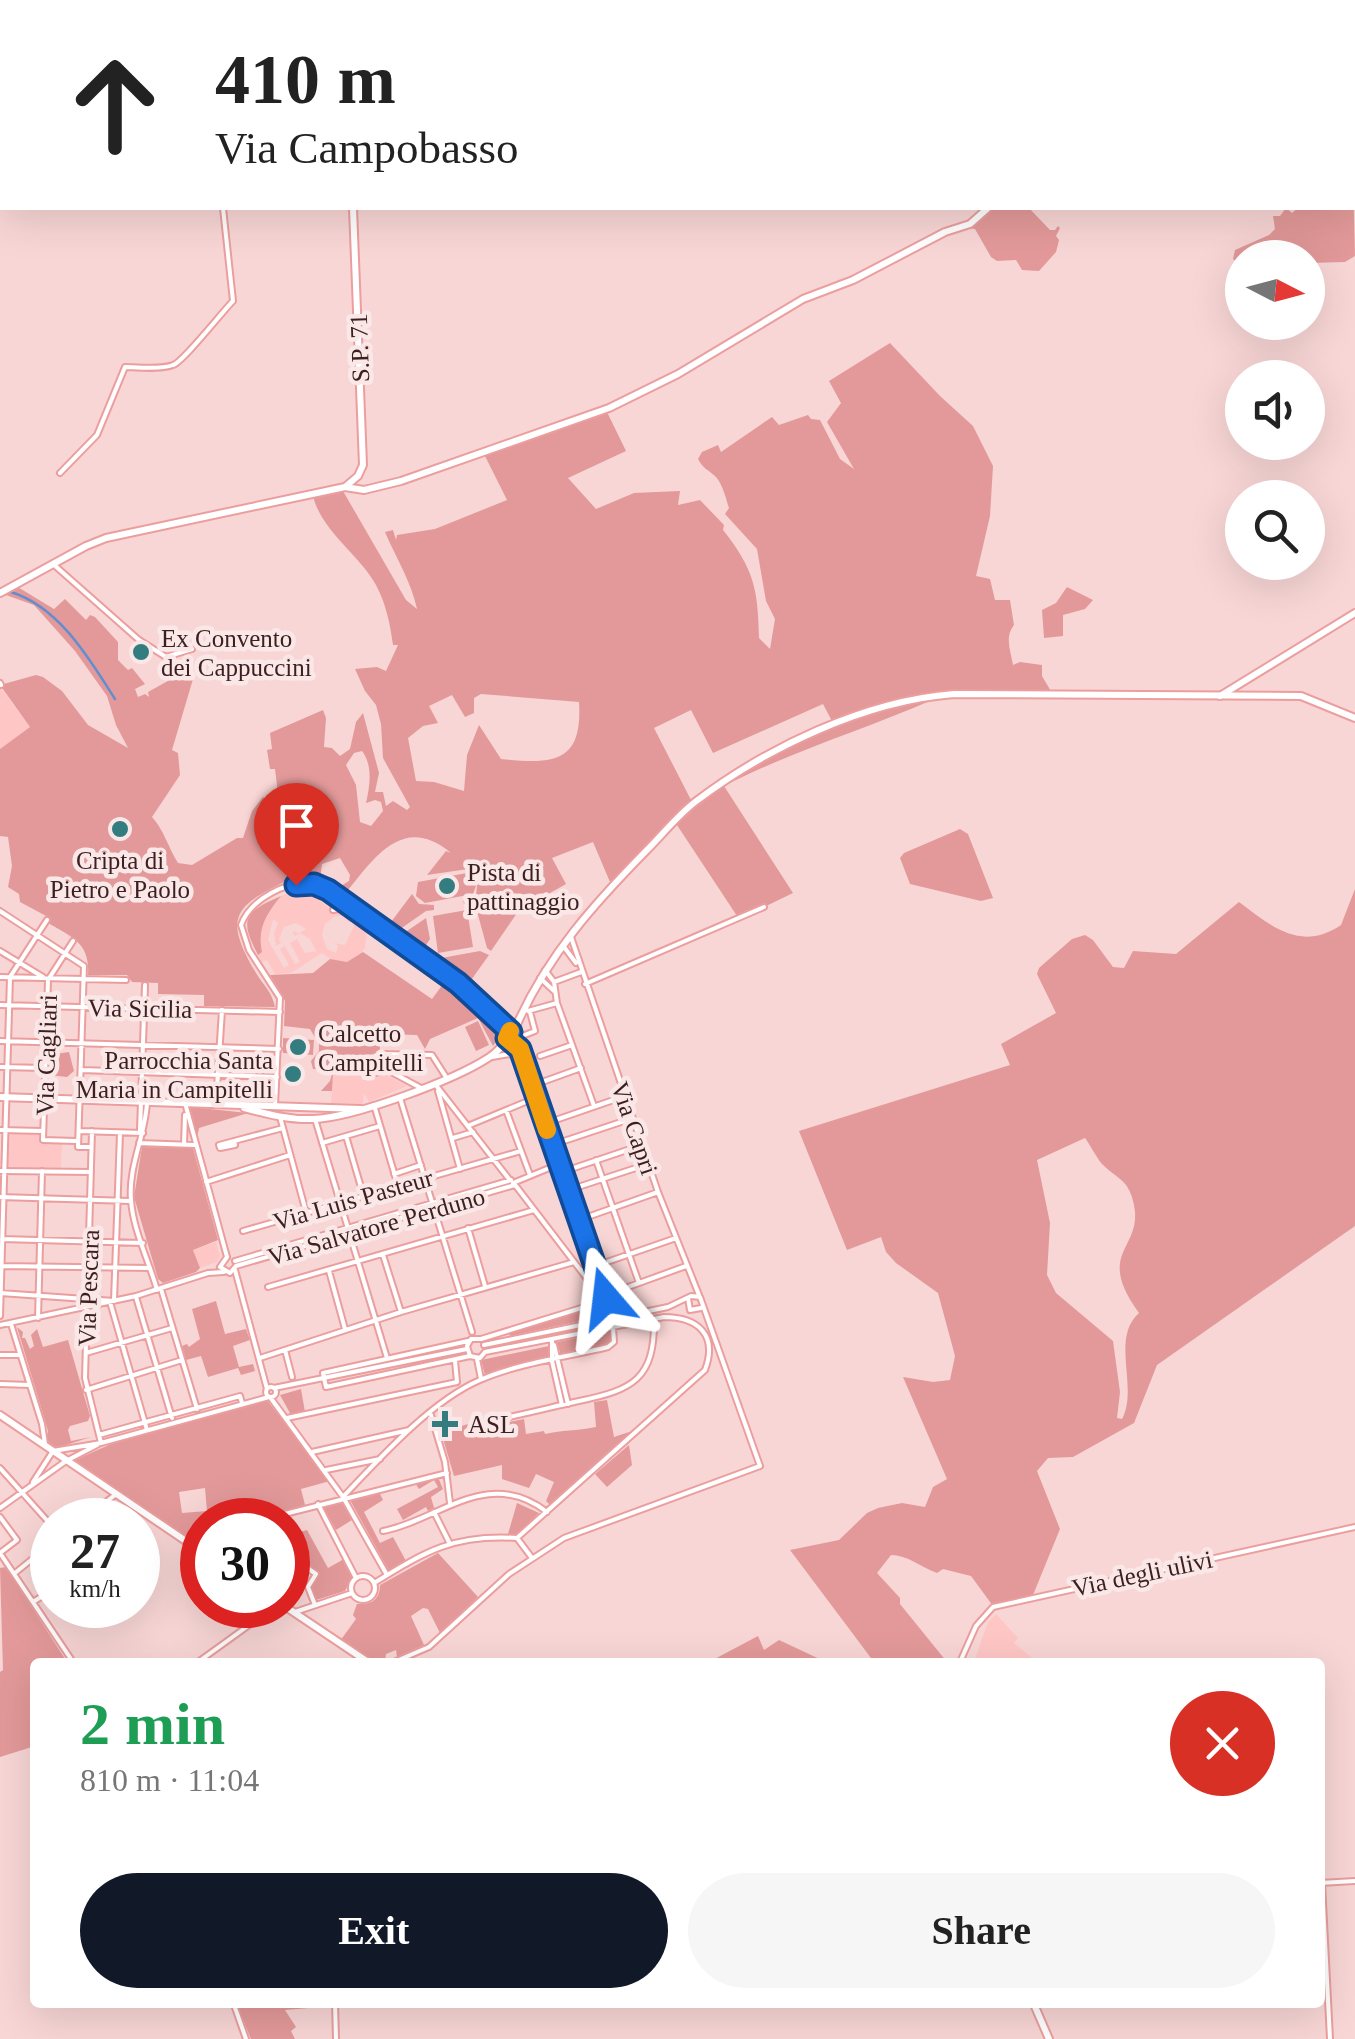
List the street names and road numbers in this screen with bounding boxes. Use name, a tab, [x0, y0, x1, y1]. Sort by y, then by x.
street label: S.P. 71	[345, 313, 374, 383]
street label: Via Cagliari	[31, 994, 62, 1116]
street label: Via Sicilia	[87, 994, 193, 1023]
street label: Via Capri	[606, 1078, 663, 1178]
street label: Via Luis Pasteur	[270, 1164, 437, 1235]
street label: Via Salvatore Perduno	[264, 1183, 488, 1270]
street label: Via Pescara	[73, 1229, 104, 1347]
street label: Via degli ulivi	[1069, 1545, 1215, 1602]

